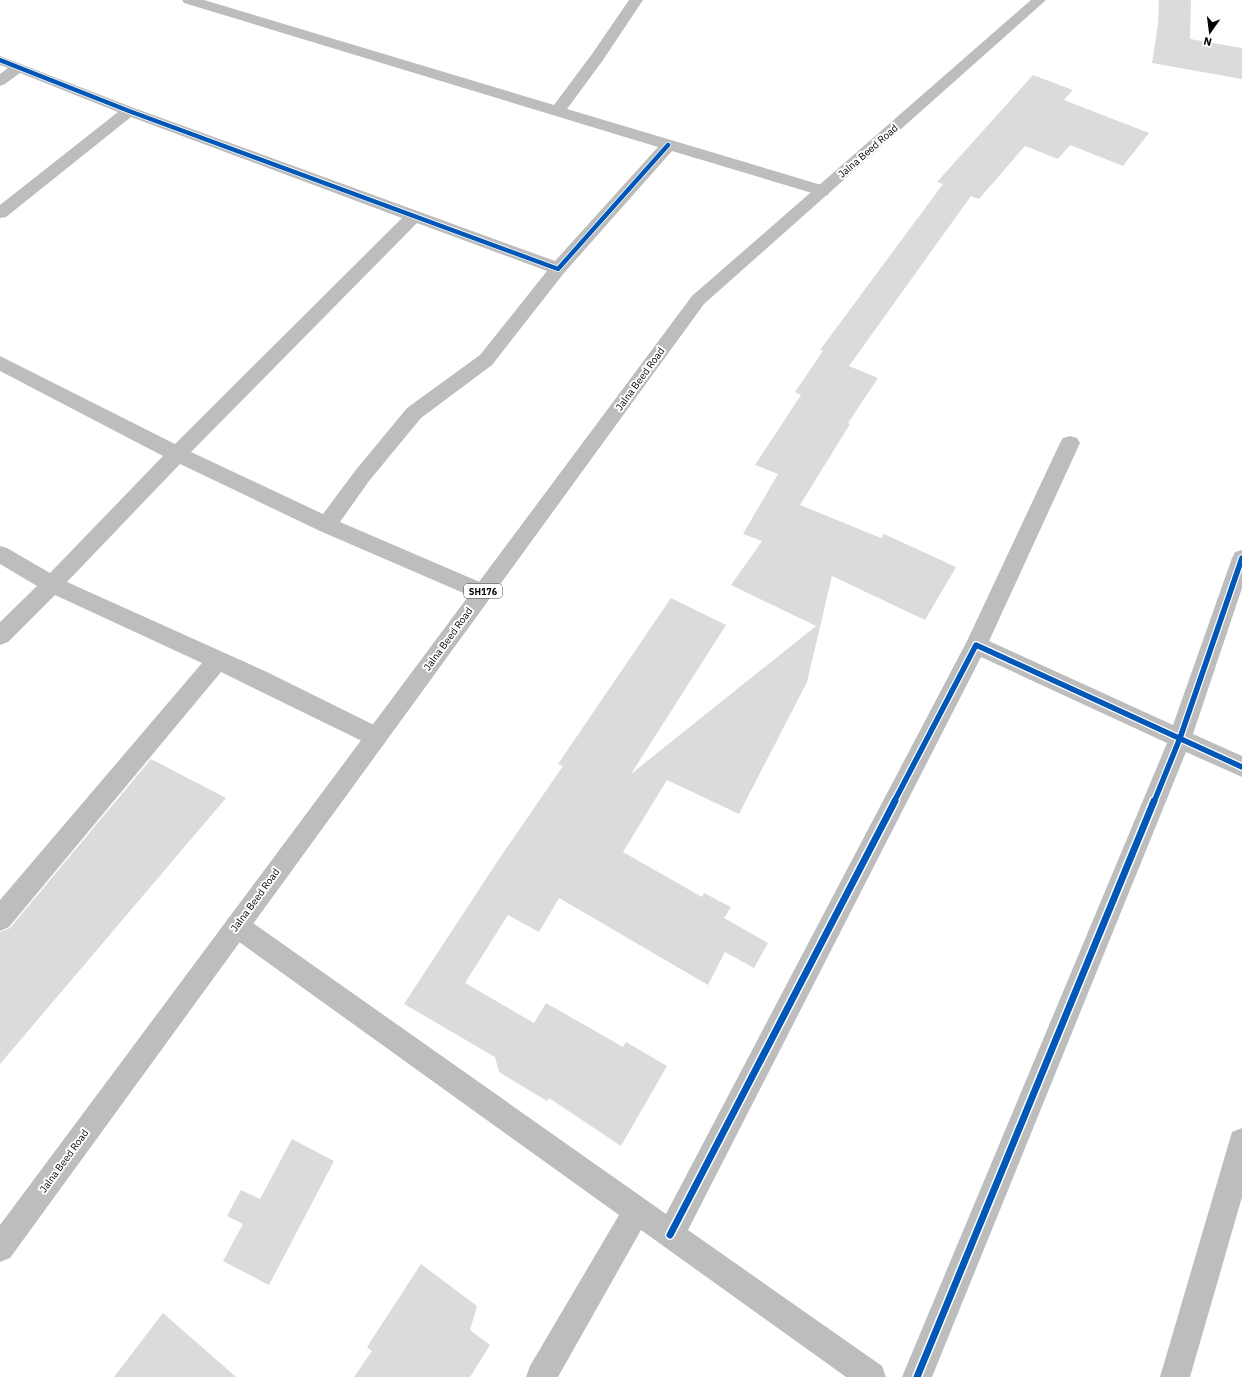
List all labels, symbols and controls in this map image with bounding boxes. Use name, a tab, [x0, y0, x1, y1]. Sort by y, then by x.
north arrow	[1190, 12, 1230, 52]
text: N	[1202, 34, 1213, 49]
street label: Jalna Beed Road	[835, 121, 901, 181]
street label: Jalna Beed Road	[613, 345, 667, 413]
road number: SH176	[464, 584, 502, 598]
street label: Jalna Beed Road	[421, 605, 475, 673]
street label: Jalna Beed Road	[228, 866, 282, 934]
street label: Jalna Beed Road	[37, 1127, 91, 1195]

